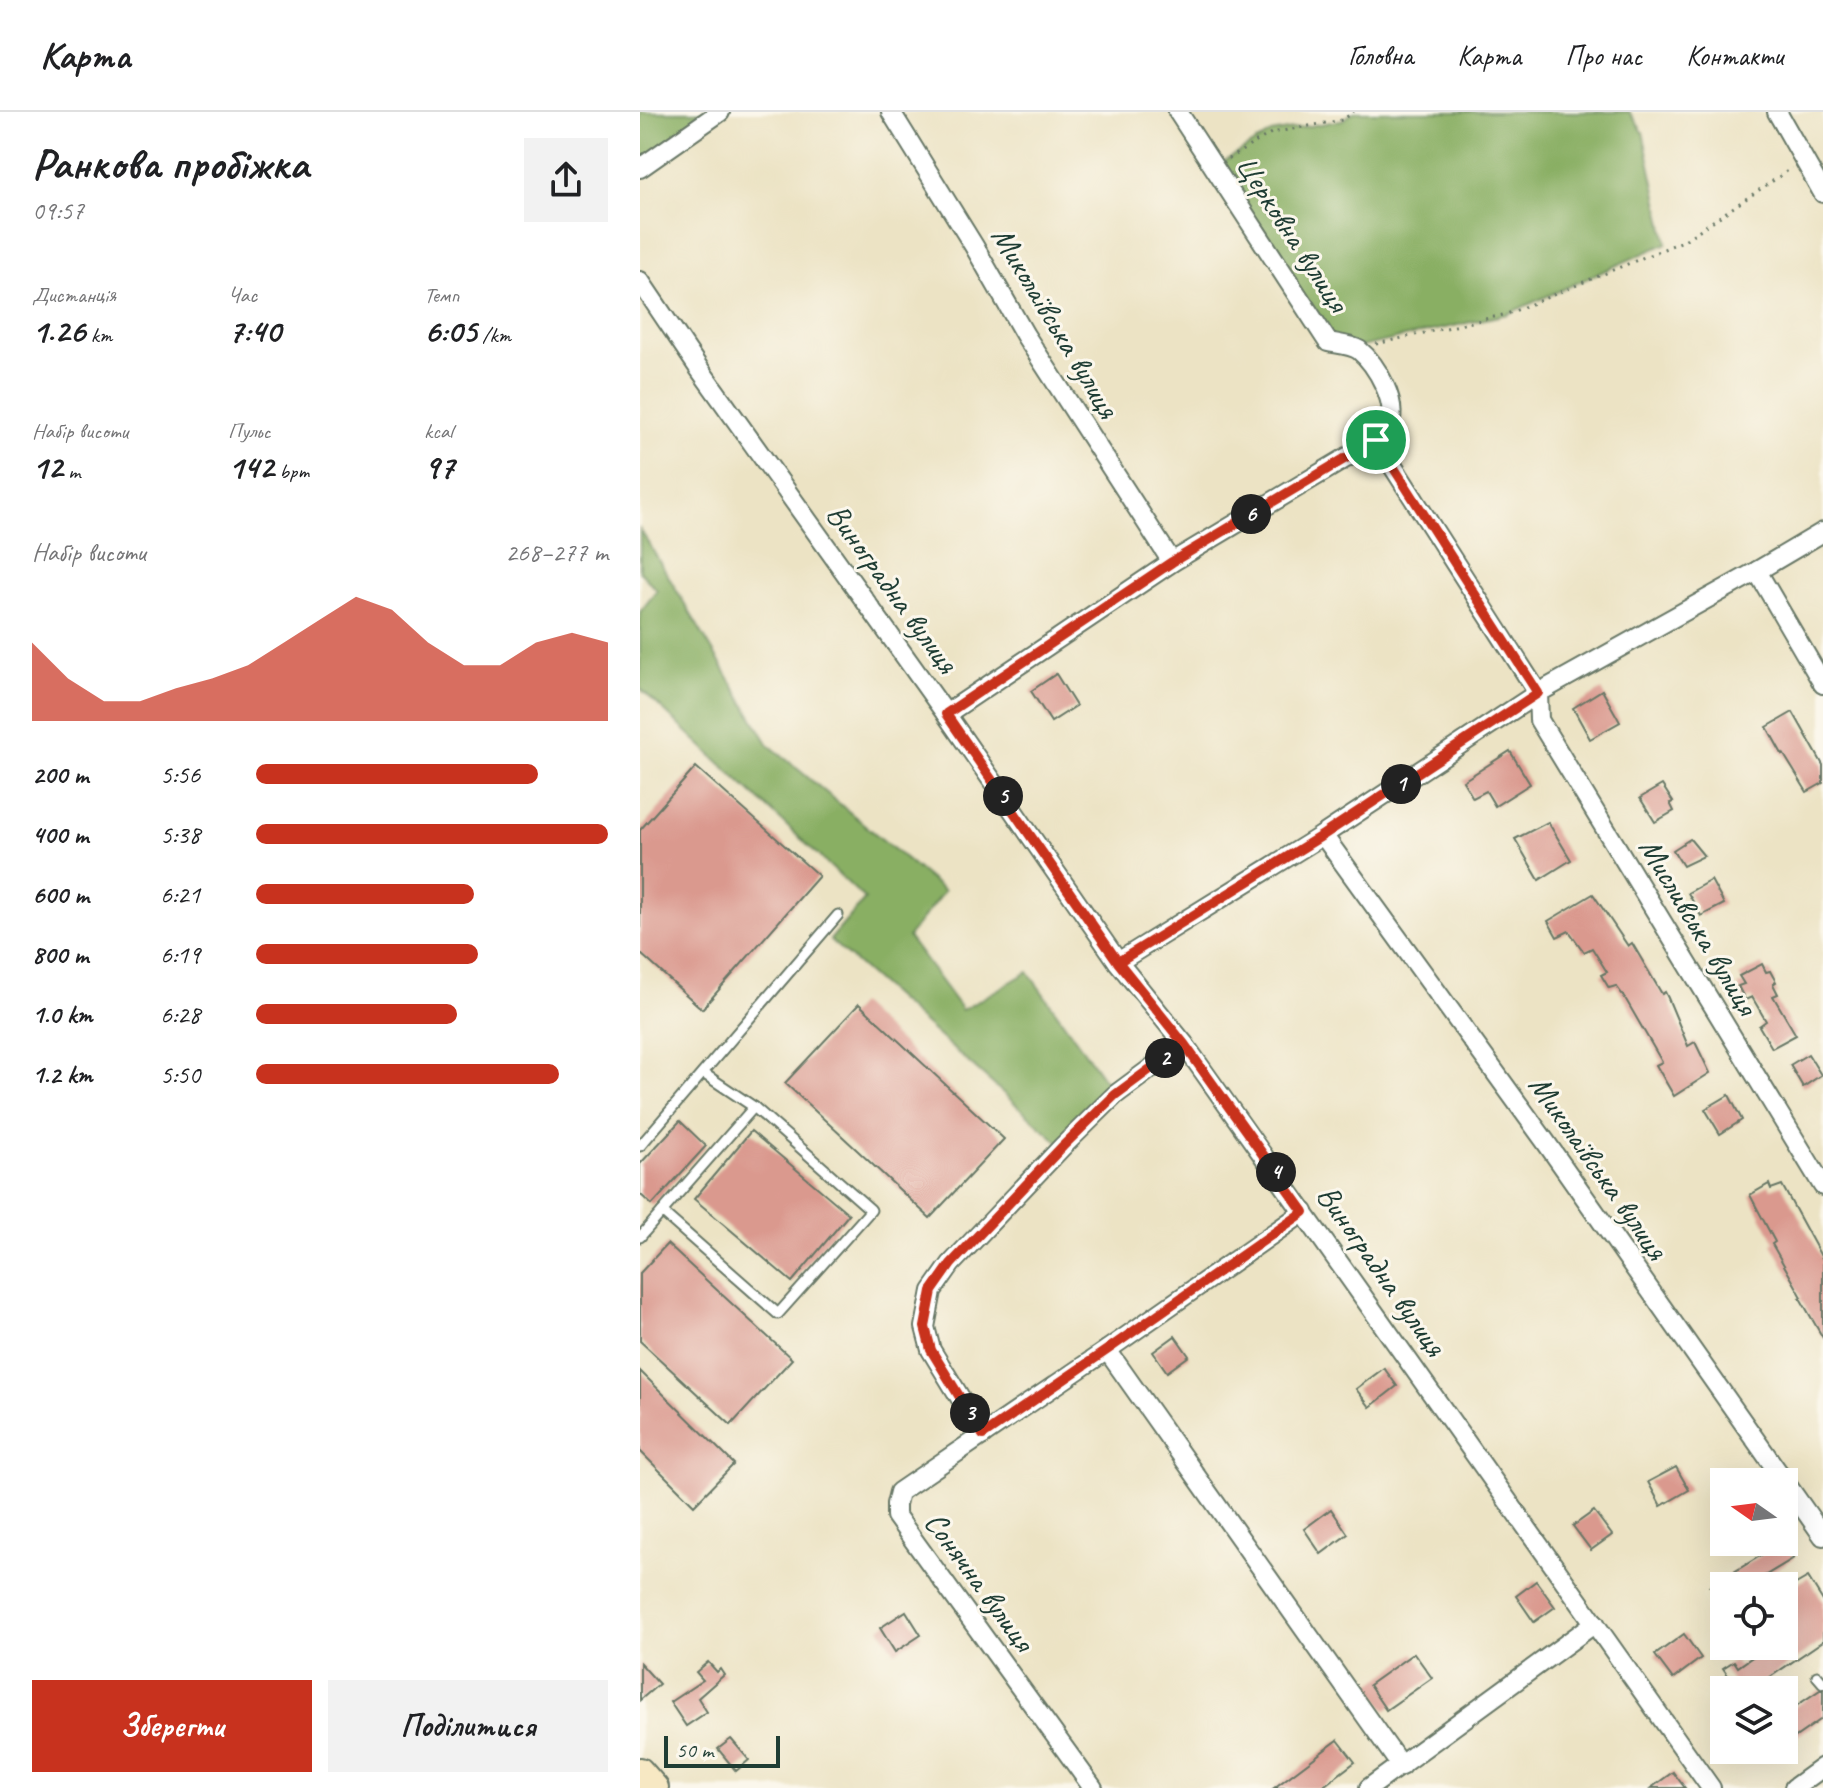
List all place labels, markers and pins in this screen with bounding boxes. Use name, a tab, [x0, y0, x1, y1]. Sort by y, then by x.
pin	[1342, 406, 1410, 474]
pin: 6	[1231, 494, 1271, 534]
pin: 1	[1381, 764, 1421, 804]
pin: 5	[983, 776, 1023, 816]
pin: 2	[1145, 1038, 1185, 1078]
pin: 4	[1256, 1152, 1296, 1192]
pin: 3	[950, 1393, 990, 1433]

